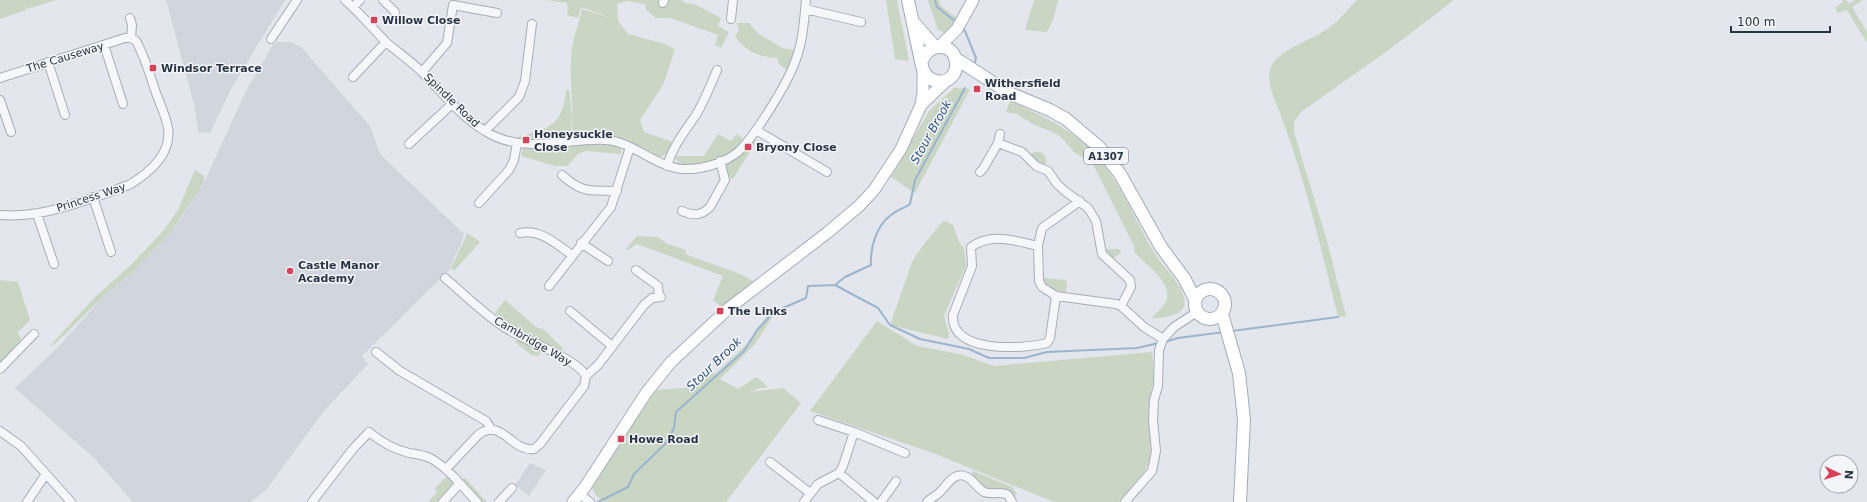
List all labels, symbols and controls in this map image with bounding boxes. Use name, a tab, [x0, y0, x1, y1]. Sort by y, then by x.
scale bar	[1731, 8, 1830, 34]
place label: Willow Close	[382, 14, 460, 27]
marker: Willow Close	[369, 15, 379, 25]
text: 100 m	[1737, 15, 1775, 29]
street label: The Causeway	[24, 39, 106, 76]
place label: Windsor Terrace	[161, 62, 262, 75]
marker: Windsor Terrace	[148, 63, 158, 73]
street label: Spindle Road	[421, 71, 482, 130]
place label: Withersfield Road	[985, 77, 1061, 103]
marker: Withersfield Road	[972, 84, 982, 94]
water label: Stour Brook	[908, 97, 955, 166]
place label: Honeysuckle Close	[534, 128, 613, 154]
marker: Honeysuckle Close	[521, 135, 531, 145]
place label: Bryony Close	[756, 141, 837, 154]
marker: Bryony Close	[743, 142, 753, 152]
road number: A1307	[1084, 148, 1128, 164]
street label: Princess Way	[55, 180, 128, 215]
place label: Castle Manor Academy	[298, 259, 380, 285]
marker: Castle Manor Academy	[285, 266, 295, 276]
place label: The Links	[728, 305, 788, 318]
marker: The Links	[715, 306, 725, 316]
street label: Cambridge Way	[492, 314, 574, 369]
water label: Stour Brook	[684, 334, 745, 394]
place label: Howe Road	[629, 433, 699, 446]
marker: Howe Road	[616, 434, 626, 444]
north arrow	[1819, 454, 1859, 494]
text: N	[1842, 470, 1855, 480]

